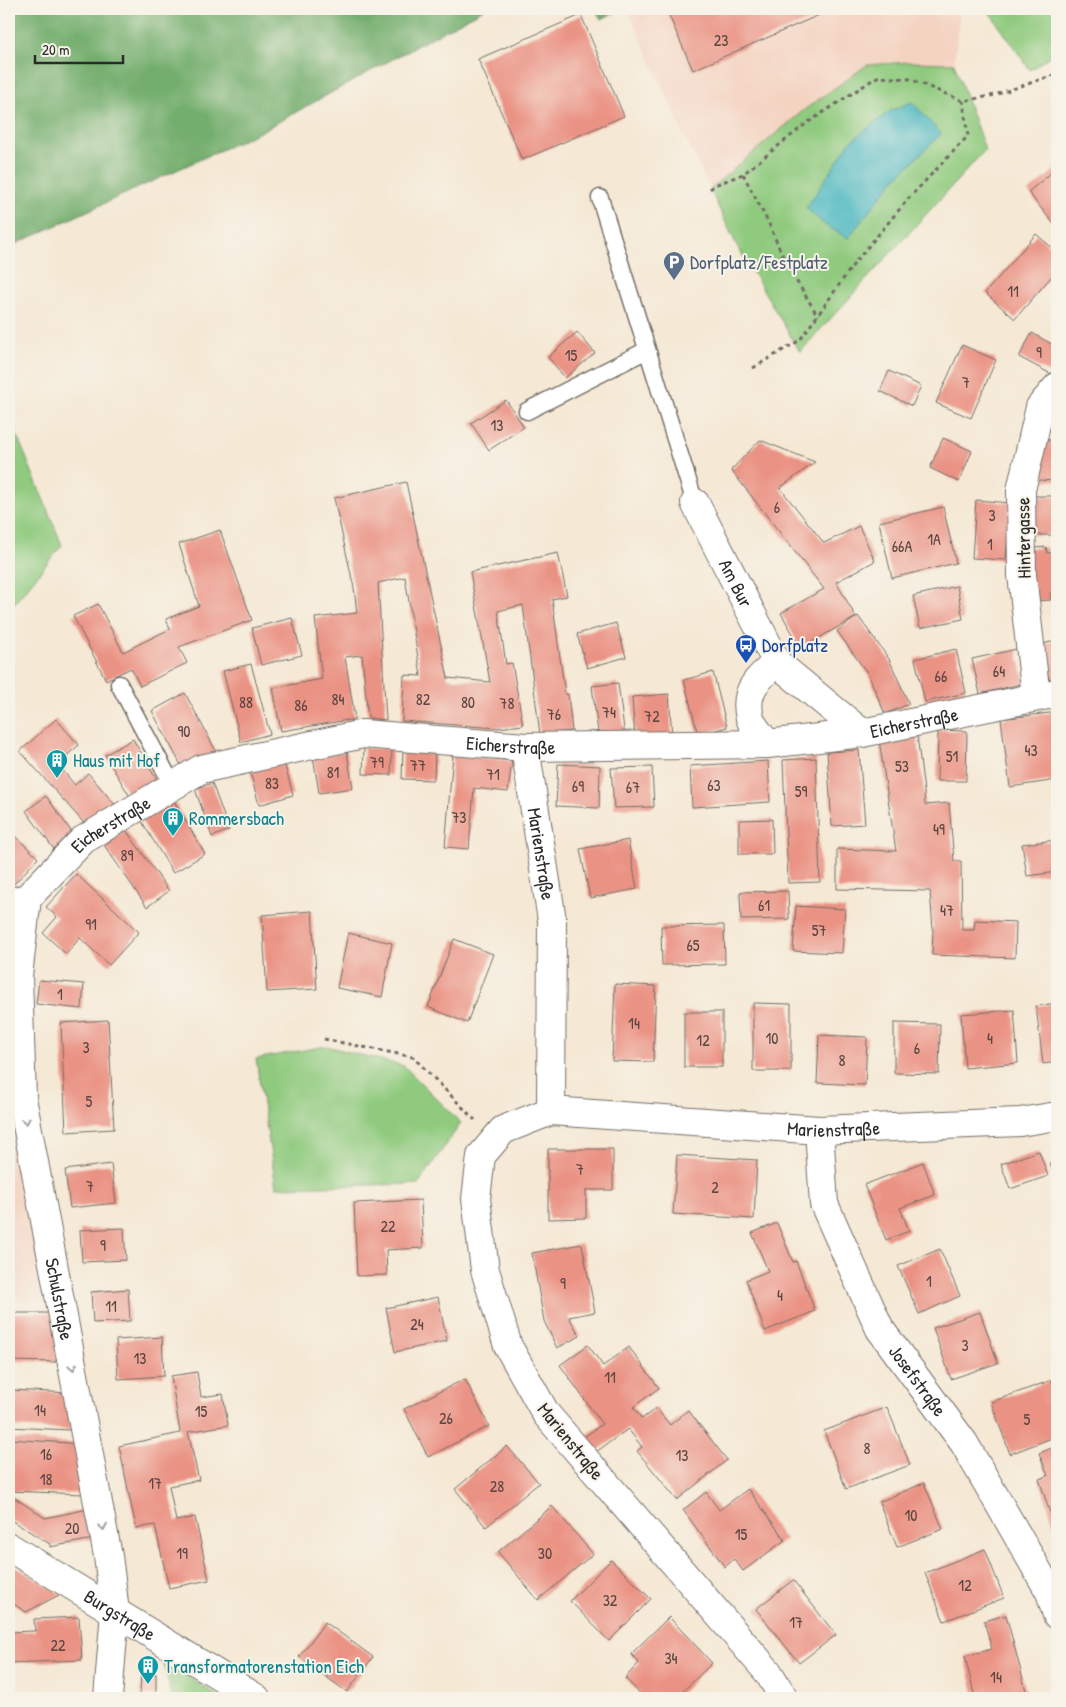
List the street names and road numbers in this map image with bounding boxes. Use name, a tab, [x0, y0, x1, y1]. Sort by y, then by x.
street label: Hintergasse	[1009, 497, 1037, 579]
street label: Am Bur	[713, 554, 760, 612]
street label: Eicherstraße	[868, 701, 961, 744]
street label: Eicherstraße	[465, 729, 556, 760]
street label: Eicherstraße	[65, 789, 155, 858]
street label: Marienstraße	[522, 806, 562, 902]
street label: Marienstraße	[786, 1115, 881, 1143]
street label: Schulstraße	[39, 1256, 80, 1343]
street label: Josefstraße	[883, 1339, 953, 1422]
street label: Marienstraße	[532, 1397, 611, 1486]
street label: Burgstraße	[79, 1583, 161, 1647]

